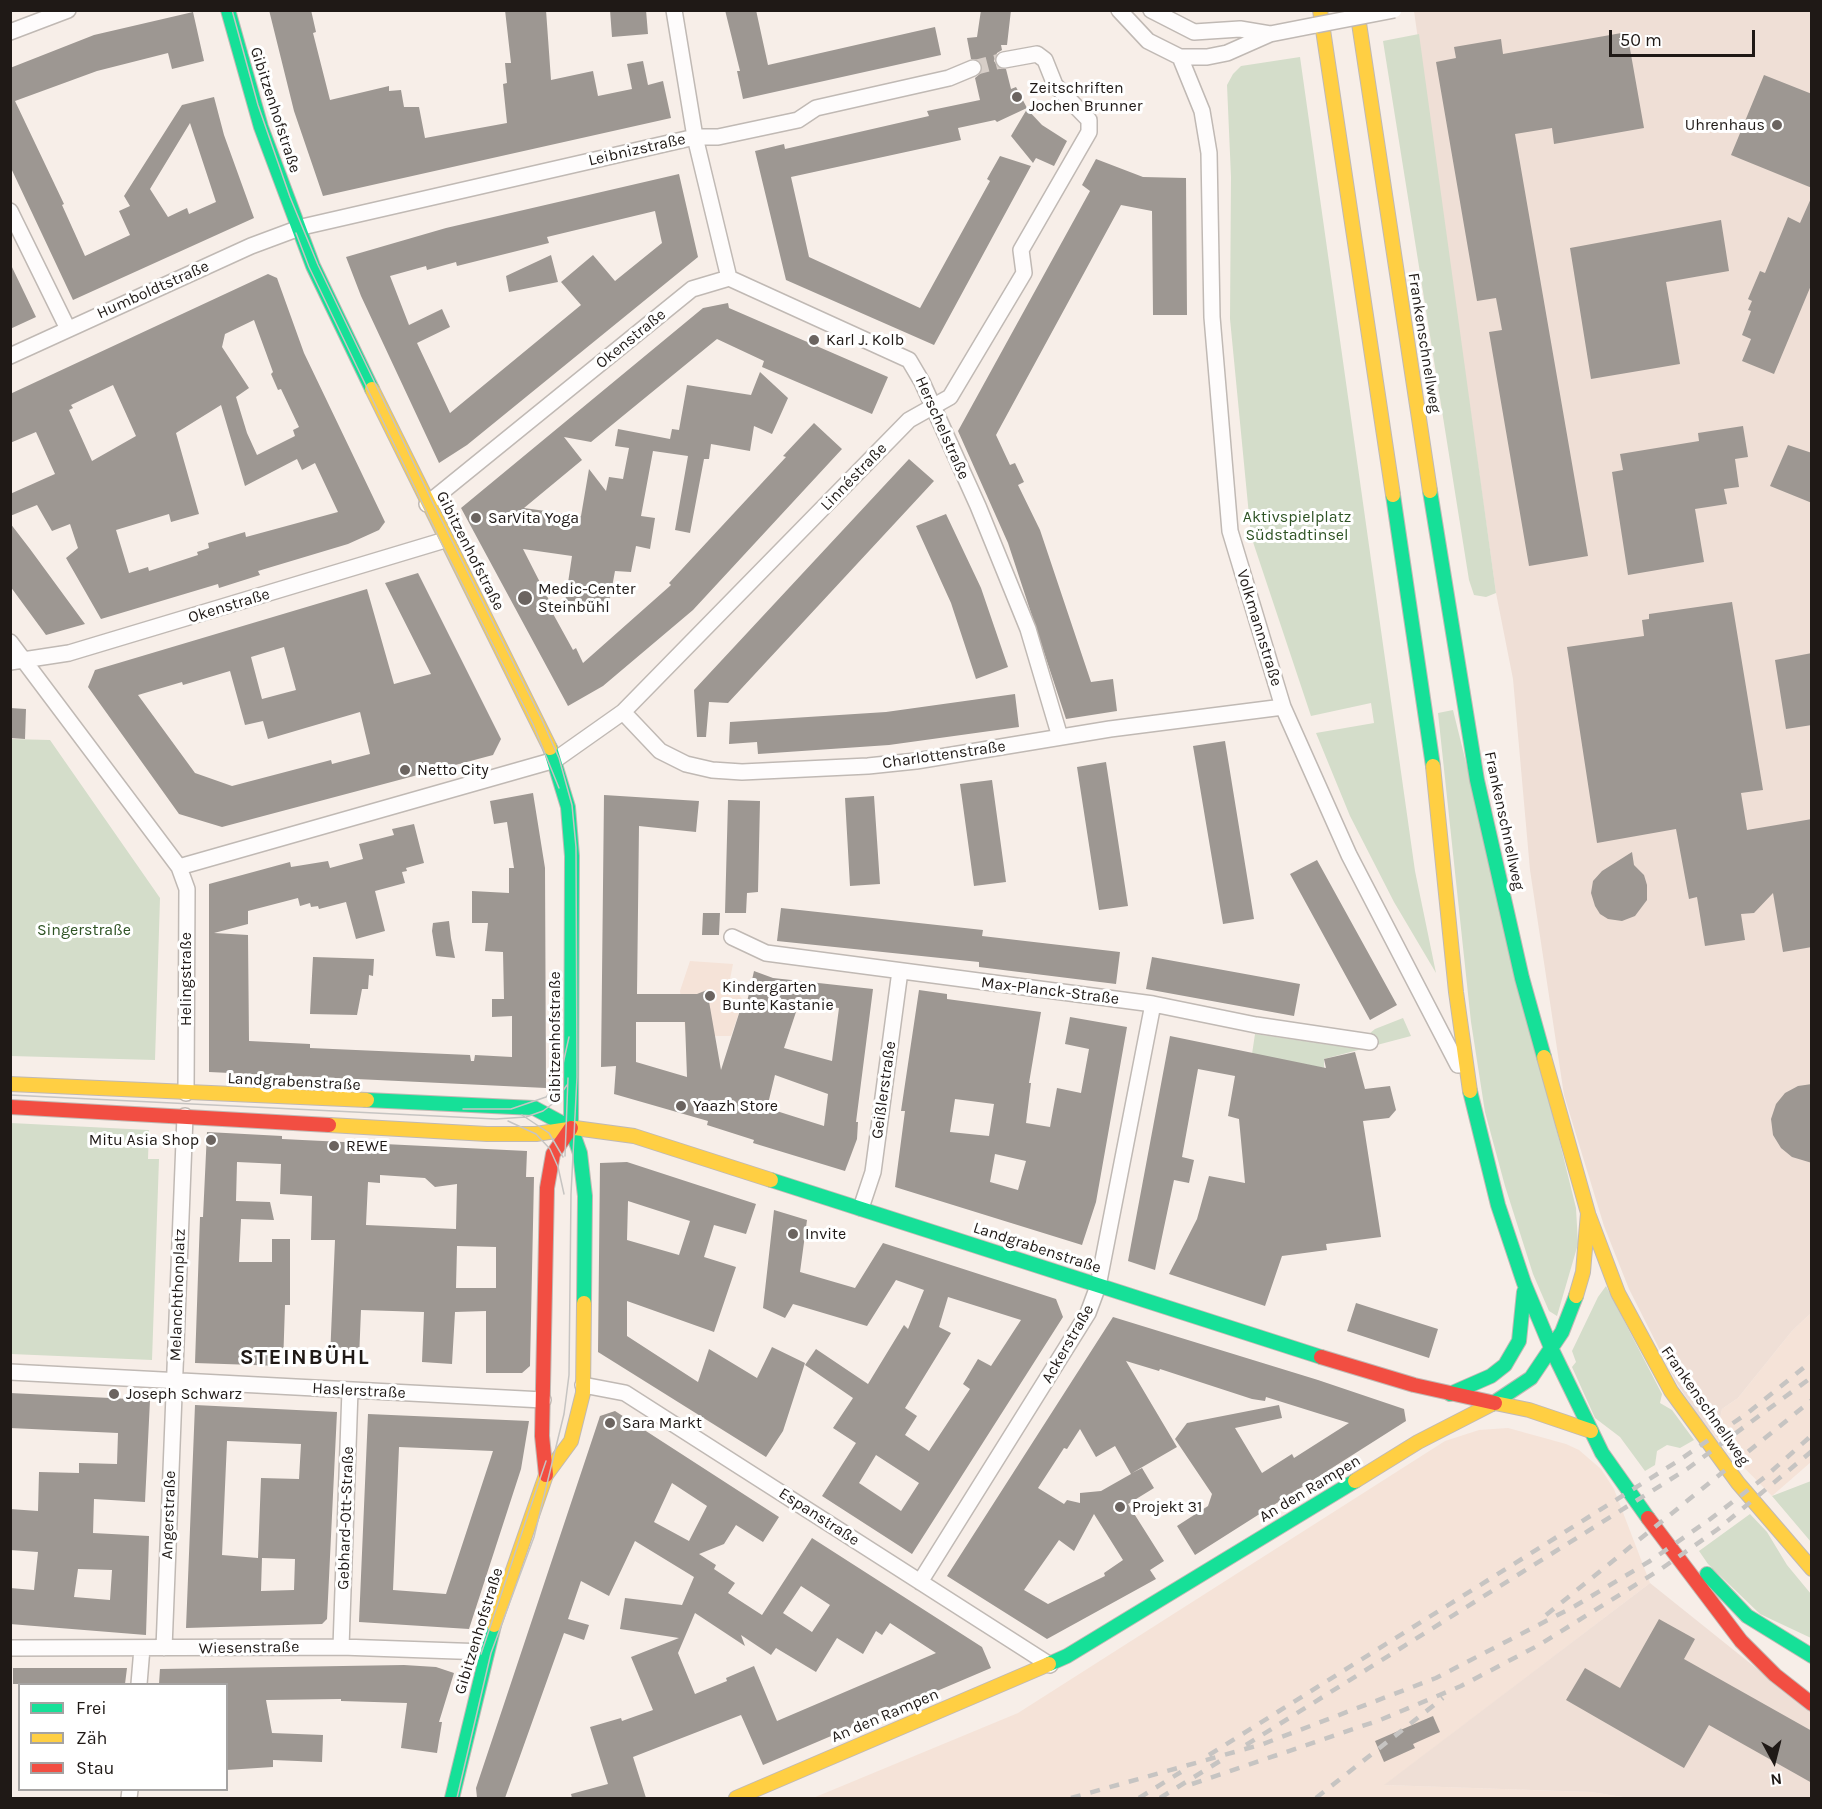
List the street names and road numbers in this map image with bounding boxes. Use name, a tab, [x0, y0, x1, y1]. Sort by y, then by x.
street label: Gibitzenhofstraße	[246, 45, 304, 175]
street label: Leibnizstraße	[587, 130, 687, 170]
street label: Humboldtstraße	[94, 257, 212, 323]
street label: Frankenschnellweg	[1403, 272, 1445, 414]
street label: Okenstraße	[592, 305, 670, 373]
street label: Herschelstraße	[911, 374, 973, 482]
street label: Linnéstraße	[817, 439, 891, 515]
street label: Gibitzenhofstraße	[432, 488, 508, 614]
street label: Volkmannstraße	[1232, 567, 1286, 689]
street label: Okenstraße	[186, 585, 272, 627]
street label: Charlottenstraße	[881, 737, 1007, 773]
street label: Frankenschnellweg	[1480, 750, 1528, 892]
street label: Helingstraße	[176, 932, 196, 1026]
street label: Gibitzenhofstraße	[545, 971, 565, 1103]
street label: Max-Planck-Straße	[980, 973, 1120, 1009]
street label: Geißlerstraße	[868, 1040, 900, 1140]
street label: Landgrabenstraße	[227, 1069, 361, 1095]
street label: Landgrabenstraße	[971, 1218, 1103, 1278]
street label: Melanchthonplatz	[166, 1228, 190, 1362]
street label: Ackerstraße	[1038, 1301, 1098, 1387]
street label: Frankenschnellweg	[1657, 1343, 1753, 1469]
street label: Haslerstraße	[312, 1379, 406, 1403]
street label: Gebhard-Ott-Straße	[334, 1446, 358, 1590]
street label: An den Rampen	[1256, 1451, 1364, 1527]
street label: Angerstraße	[158, 1470, 180, 1560]
street label: Espanstraße	[775, 1484, 863, 1550]
street label: Gibitzenhofstraße	[451, 1565, 507, 1697]
street label: Wiesenstraße	[199, 1638, 299, 1658]
street label: An den Rampen	[829, 1685, 941, 1747]

